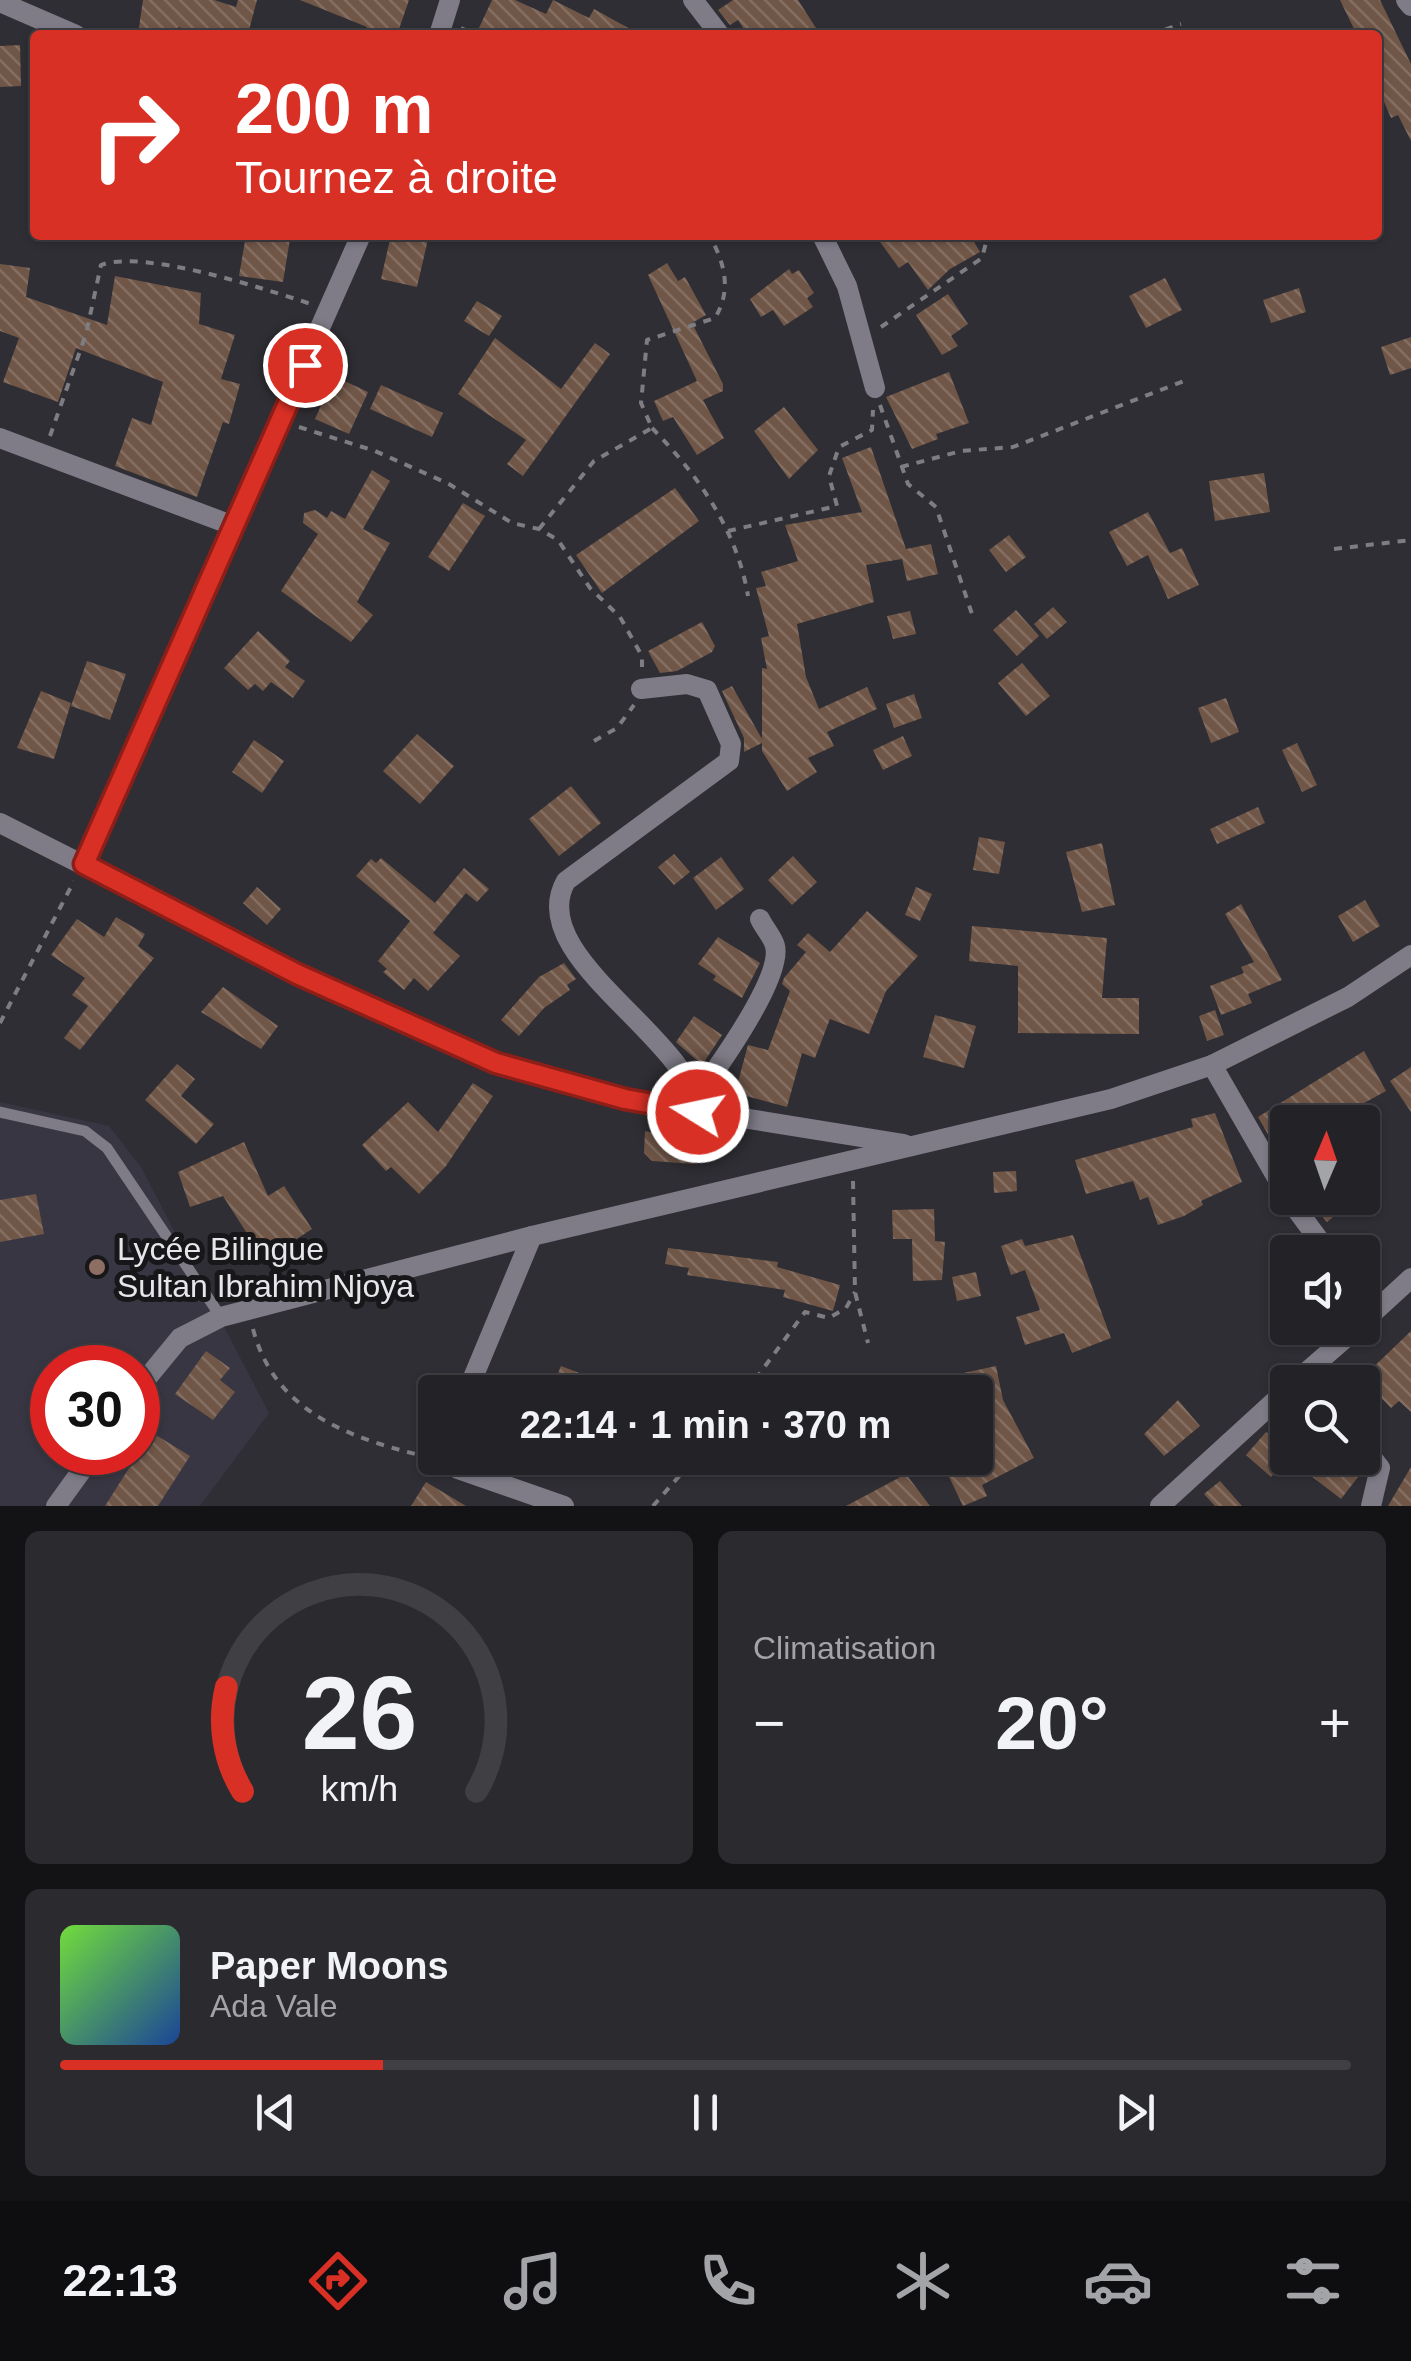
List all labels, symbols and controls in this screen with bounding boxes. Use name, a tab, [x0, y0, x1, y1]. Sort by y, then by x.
icon: right	[70, 70, 200, 200]
text: 200 m	[235, 70, 433, 148]
text: Tournez à droite	[235, 152, 558, 203]
pin	[263, 323, 348, 408]
icon: arrive	[278, 338, 333, 393]
position arrow	[646, 1060, 750, 1164]
north arrow	[1270, 1105, 1380, 1215]
map controls	[1270, 1105, 1380, 1475]
place label: Lycée Bilingue Sultan Ibrahim Njoya	[117, 1231, 414, 1304]
button: sound	[1270, 1235, 1380, 1345]
marker: Lycée Bilingue Sultan Ibrahim Njoya	[86, 1256, 108, 1278]
speed limit sign: 30	[30, 1345, 160, 1475]
button: search	[1270, 1365, 1380, 1475]
text: 22:14 · 1 min · 370 m	[520, 1404, 891, 1446]
text: Climatisation	[753, 1630, 936, 1666]
text: 26	[301, 1655, 417, 1771]
text: 20°	[995, 1681, 1109, 1765]
text: −	[753, 1692, 785, 1754]
text: +	[1319, 1692, 1351, 1754]
text: km/h	[320, 1769, 398, 1809]
text: Paper Moons	[210, 1945, 449, 1987]
text: Ada Vale	[210, 1988, 338, 2024]
icon: previous	[248, 2085, 303, 2140]
icon: pause	[678, 2085, 733, 2140]
icon: next	[1108, 2085, 1163, 2140]
icon: directions	[303, 2246, 373, 2316]
icon: music	[498, 2246, 568, 2316]
icon: phone	[693, 2246, 763, 2316]
icon: climate	[888, 2246, 958, 2316]
icon: car	[1083, 2246, 1153, 2316]
icon: filters	[1278, 2246, 1348, 2316]
text: 22:13	[63, 2255, 178, 2306]

